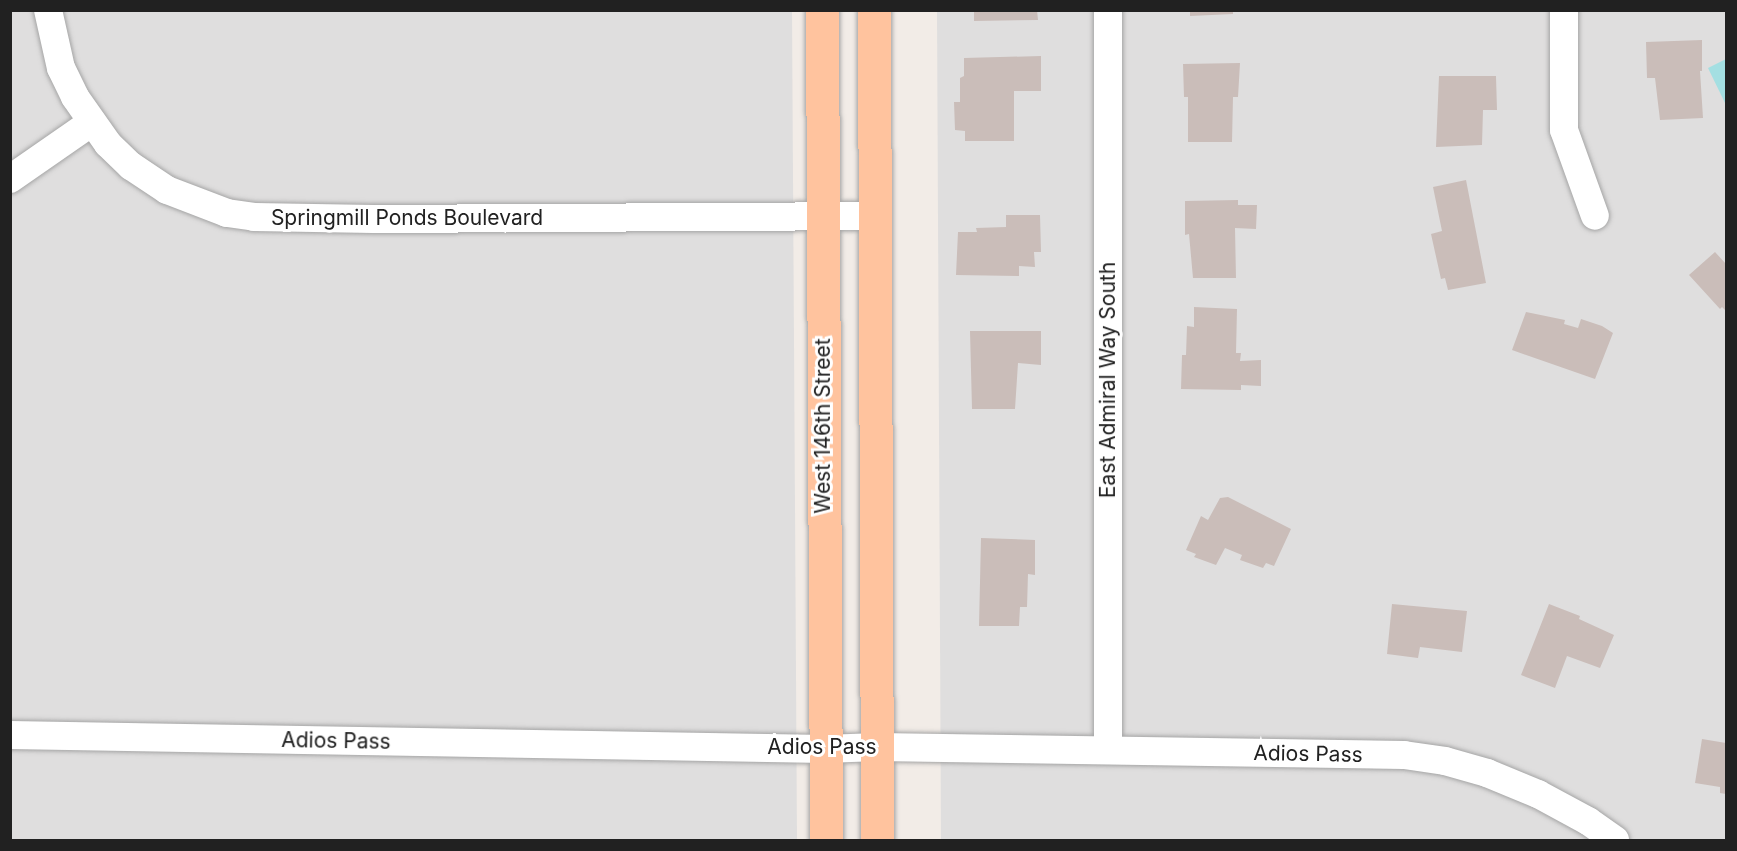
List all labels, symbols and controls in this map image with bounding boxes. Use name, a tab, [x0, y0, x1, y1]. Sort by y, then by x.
street label: Springmill Ponds Boulevard	[271, 205, 543, 231]
street label: East Admiral Way South	[1095, 262, 1121, 498]
street label: West 146th Street	[810, 338, 836, 514]
street label: Adios Pass	[281, 727, 391, 755]
street label: Adios Pass	[767, 734, 877, 760]
street label: Adios Pass	[1253, 740, 1363, 768]

